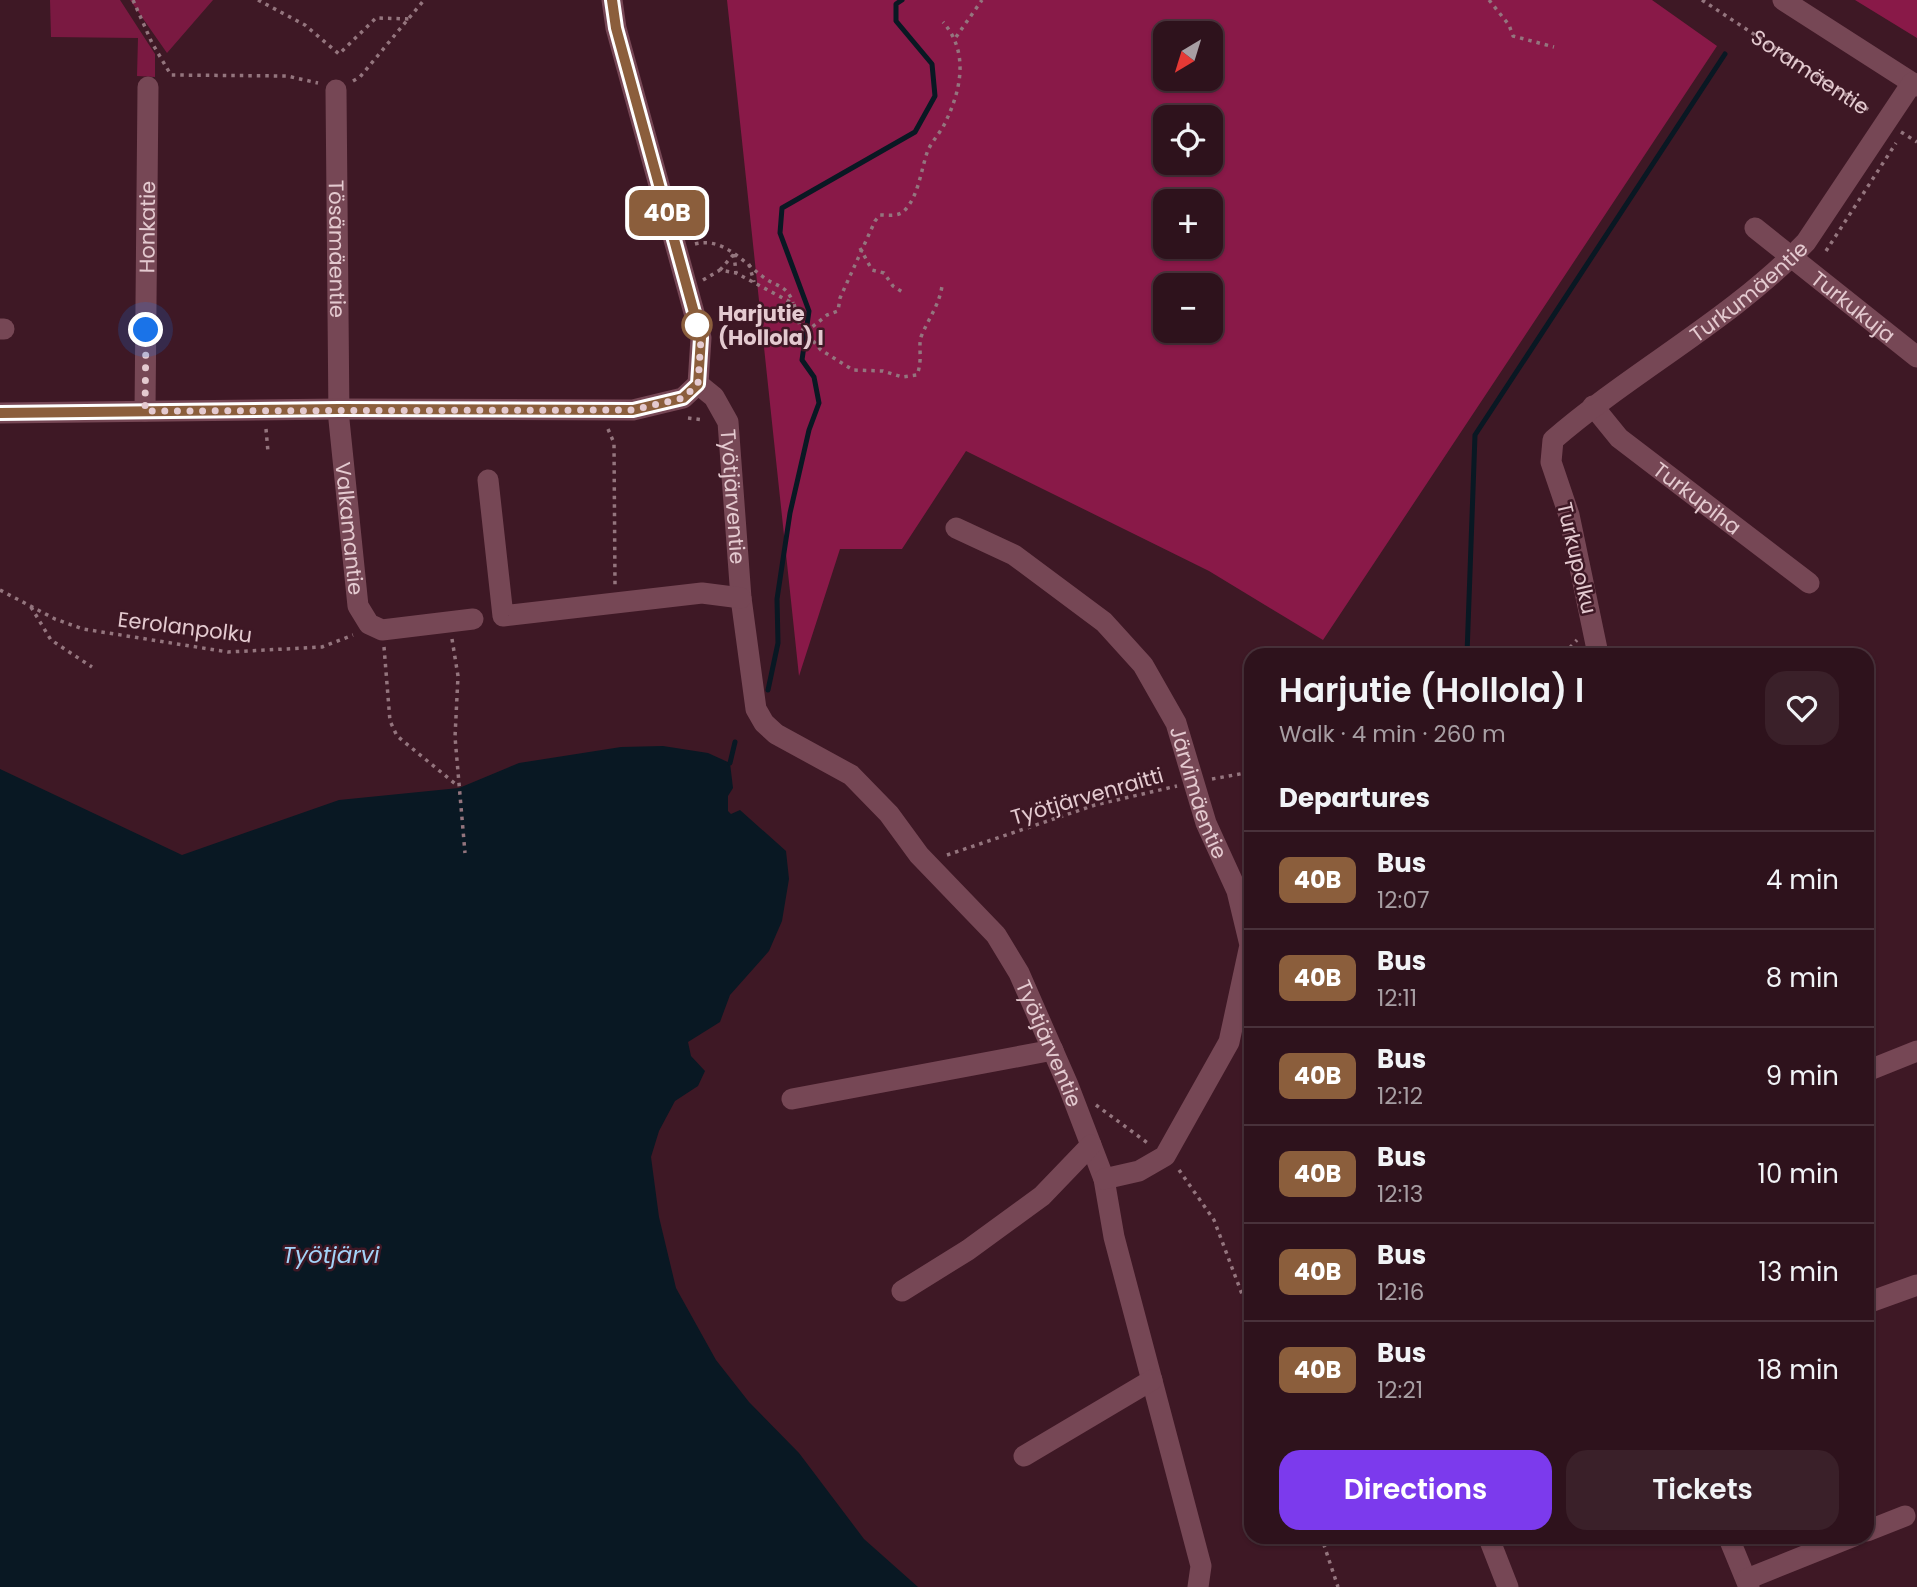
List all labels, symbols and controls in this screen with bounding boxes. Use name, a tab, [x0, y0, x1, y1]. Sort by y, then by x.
north arrow	[1153, 21, 1223, 91]
map controls	[1153, 21, 1223, 343]
street label: Soramäentie	[1746, 22, 1875, 121]
button: locate	[1153, 105, 1223, 175]
street label: Tösämäentie	[322, 180, 353, 318]
street label: Honkatie	[132, 181, 162, 273]
button: +	[1153, 189, 1223, 259]
line badge: 40B	[627, 190, 707, 236]
text: 40B	[643, 196, 691, 229]
street label: Turkumäentie	[1684, 234, 1814, 348]
street label: Turkukuja	[1805, 264, 1902, 349]
button: −	[1153, 273, 1223, 343]
place label: Harjutie (Hollola) I	[718, 299, 824, 352]
marker: Harjutie (Hollola) I	[682, 310, 712, 340]
your location	[128, 312, 163, 347]
street label: Työtjärventie	[714, 428, 753, 565]
street label: Turkupiha	[1647, 455, 1748, 541]
street label: Valkamantie	[329, 460, 371, 596]
street label: Turkupolku	[1550, 499, 1604, 617]
street label: Eerolanpolku	[116, 604, 254, 650]
text: Harjutie (Hollola) I	[1279, 667, 1584, 714]
button: heart	[1765, 671, 1839, 745]
text: Walk · 4 min · 260 m	[1279, 718, 1506, 750]
street label: Järvimäentie	[1163, 723, 1235, 863]
street label: Työtjärvenraitti	[1007, 760, 1167, 832]
text: Departures	[1279, 780, 1430, 816]
text: Bus	[1377, 845, 1426, 881]
text: 4 min	[1766, 862, 1839, 898]
text: 40B	[1294, 863, 1341, 896]
text: 12:07	[1377, 884, 1430, 916]
text: Bus	[1377, 943, 1426, 979]
text: 8 min	[1766, 960, 1839, 996]
text: 40B	[1294, 961, 1341, 994]
street label: Työtjärventie	[1009, 975, 1090, 1111]
text: 12:11	[1377, 982, 1417, 1014]
text: Bus	[1377, 1041, 1426, 1077]
text: 9 min	[1766, 1058, 1839, 1094]
text: 40B	[1294, 1059, 1341, 1092]
text: 12:12	[1377, 1080, 1423, 1112]
text: Bus	[1377, 1139, 1426, 1175]
text: 10 min	[1758, 1156, 1839, 1192]
text: 40B	[1294, 1157, 1341, 1190]
text: 12:13	[1377, 1178, 1423, 1210]
text: Bus	[1377, 1237, 1426, 1273]
water label: Työtjärvi	[283, 1239, 380, 1271]
text: 13 min	[1759, 1254, 1839, 1290]
text: 40B	[1294, 1255, 1341, 1288]
text: 12:16	[1377, 1276, 1424, 1308]
text: Bus	[1377, 1335, 1426, 1371]
text: 18 min	[1758, 1352, 1839, 1388]
text: 40B	[1294, 1353, 1341, 1386]
text: 12:21	[1377, 1374, 1423, 1406]
button: Directions	[1279, 1450, 1552, 1530]
button: Tickets	[1566, 1450, 1839, 1530]

